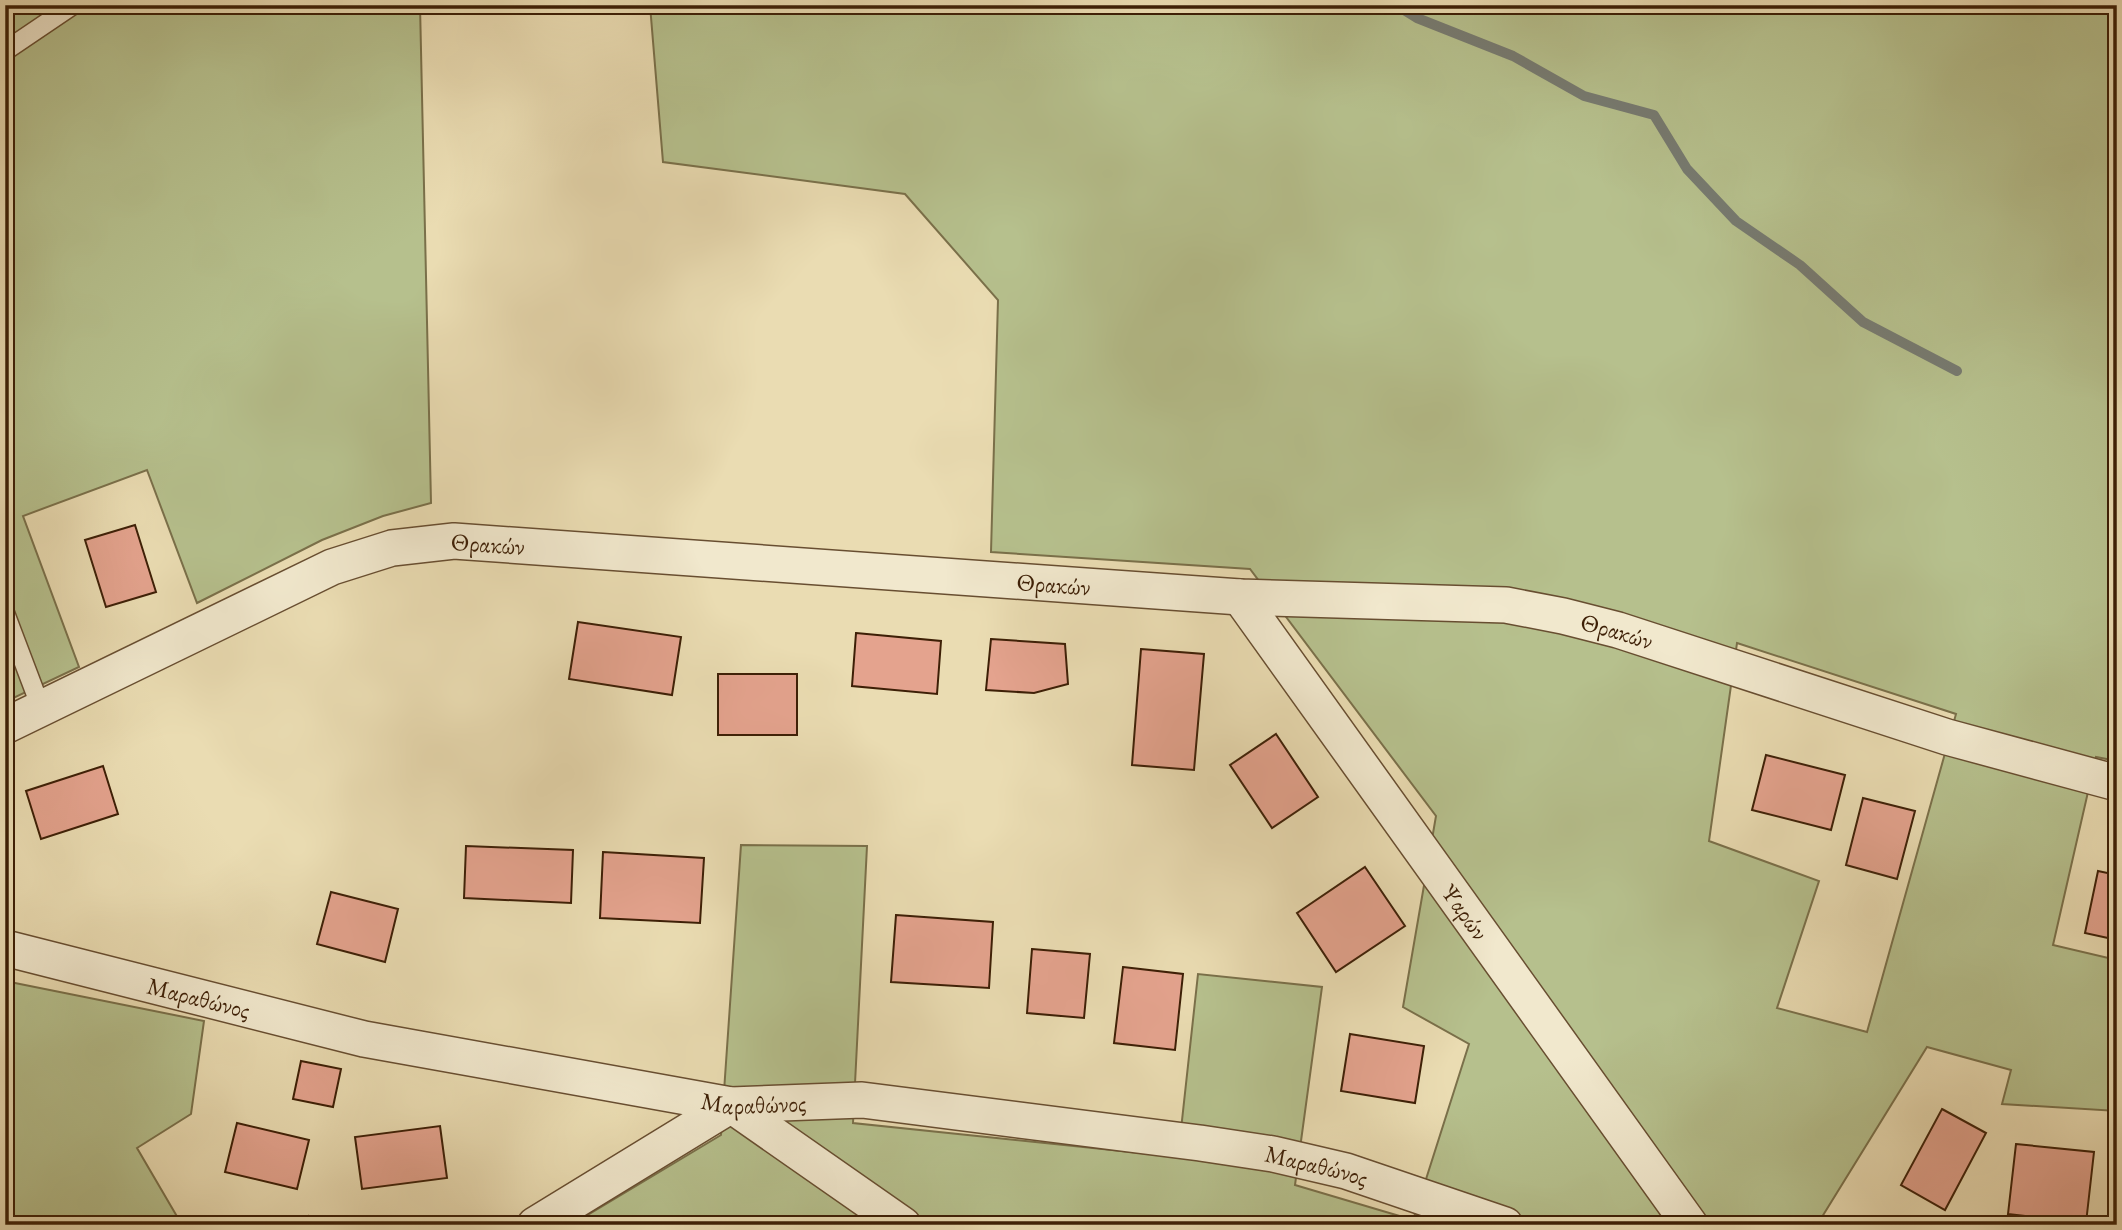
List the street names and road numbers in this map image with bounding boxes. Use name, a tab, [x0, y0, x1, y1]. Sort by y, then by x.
street label: Θρακών	[450, 525, 526, 562]
street label: Θρακών	[1015, 566, 1092, 602]
street label: Θρακών	[1577, 606, 1657, 656]
street label: Ψαρών	[1435, 877, 1496, 946]
street label: Μαραθώνος	[144, 969, 254, 1025]
street label: Μαραθώνος	[699, 1084, 807, 1121]
street label: Μαραθώνος	[1262, 1137, 1372, 1193]

